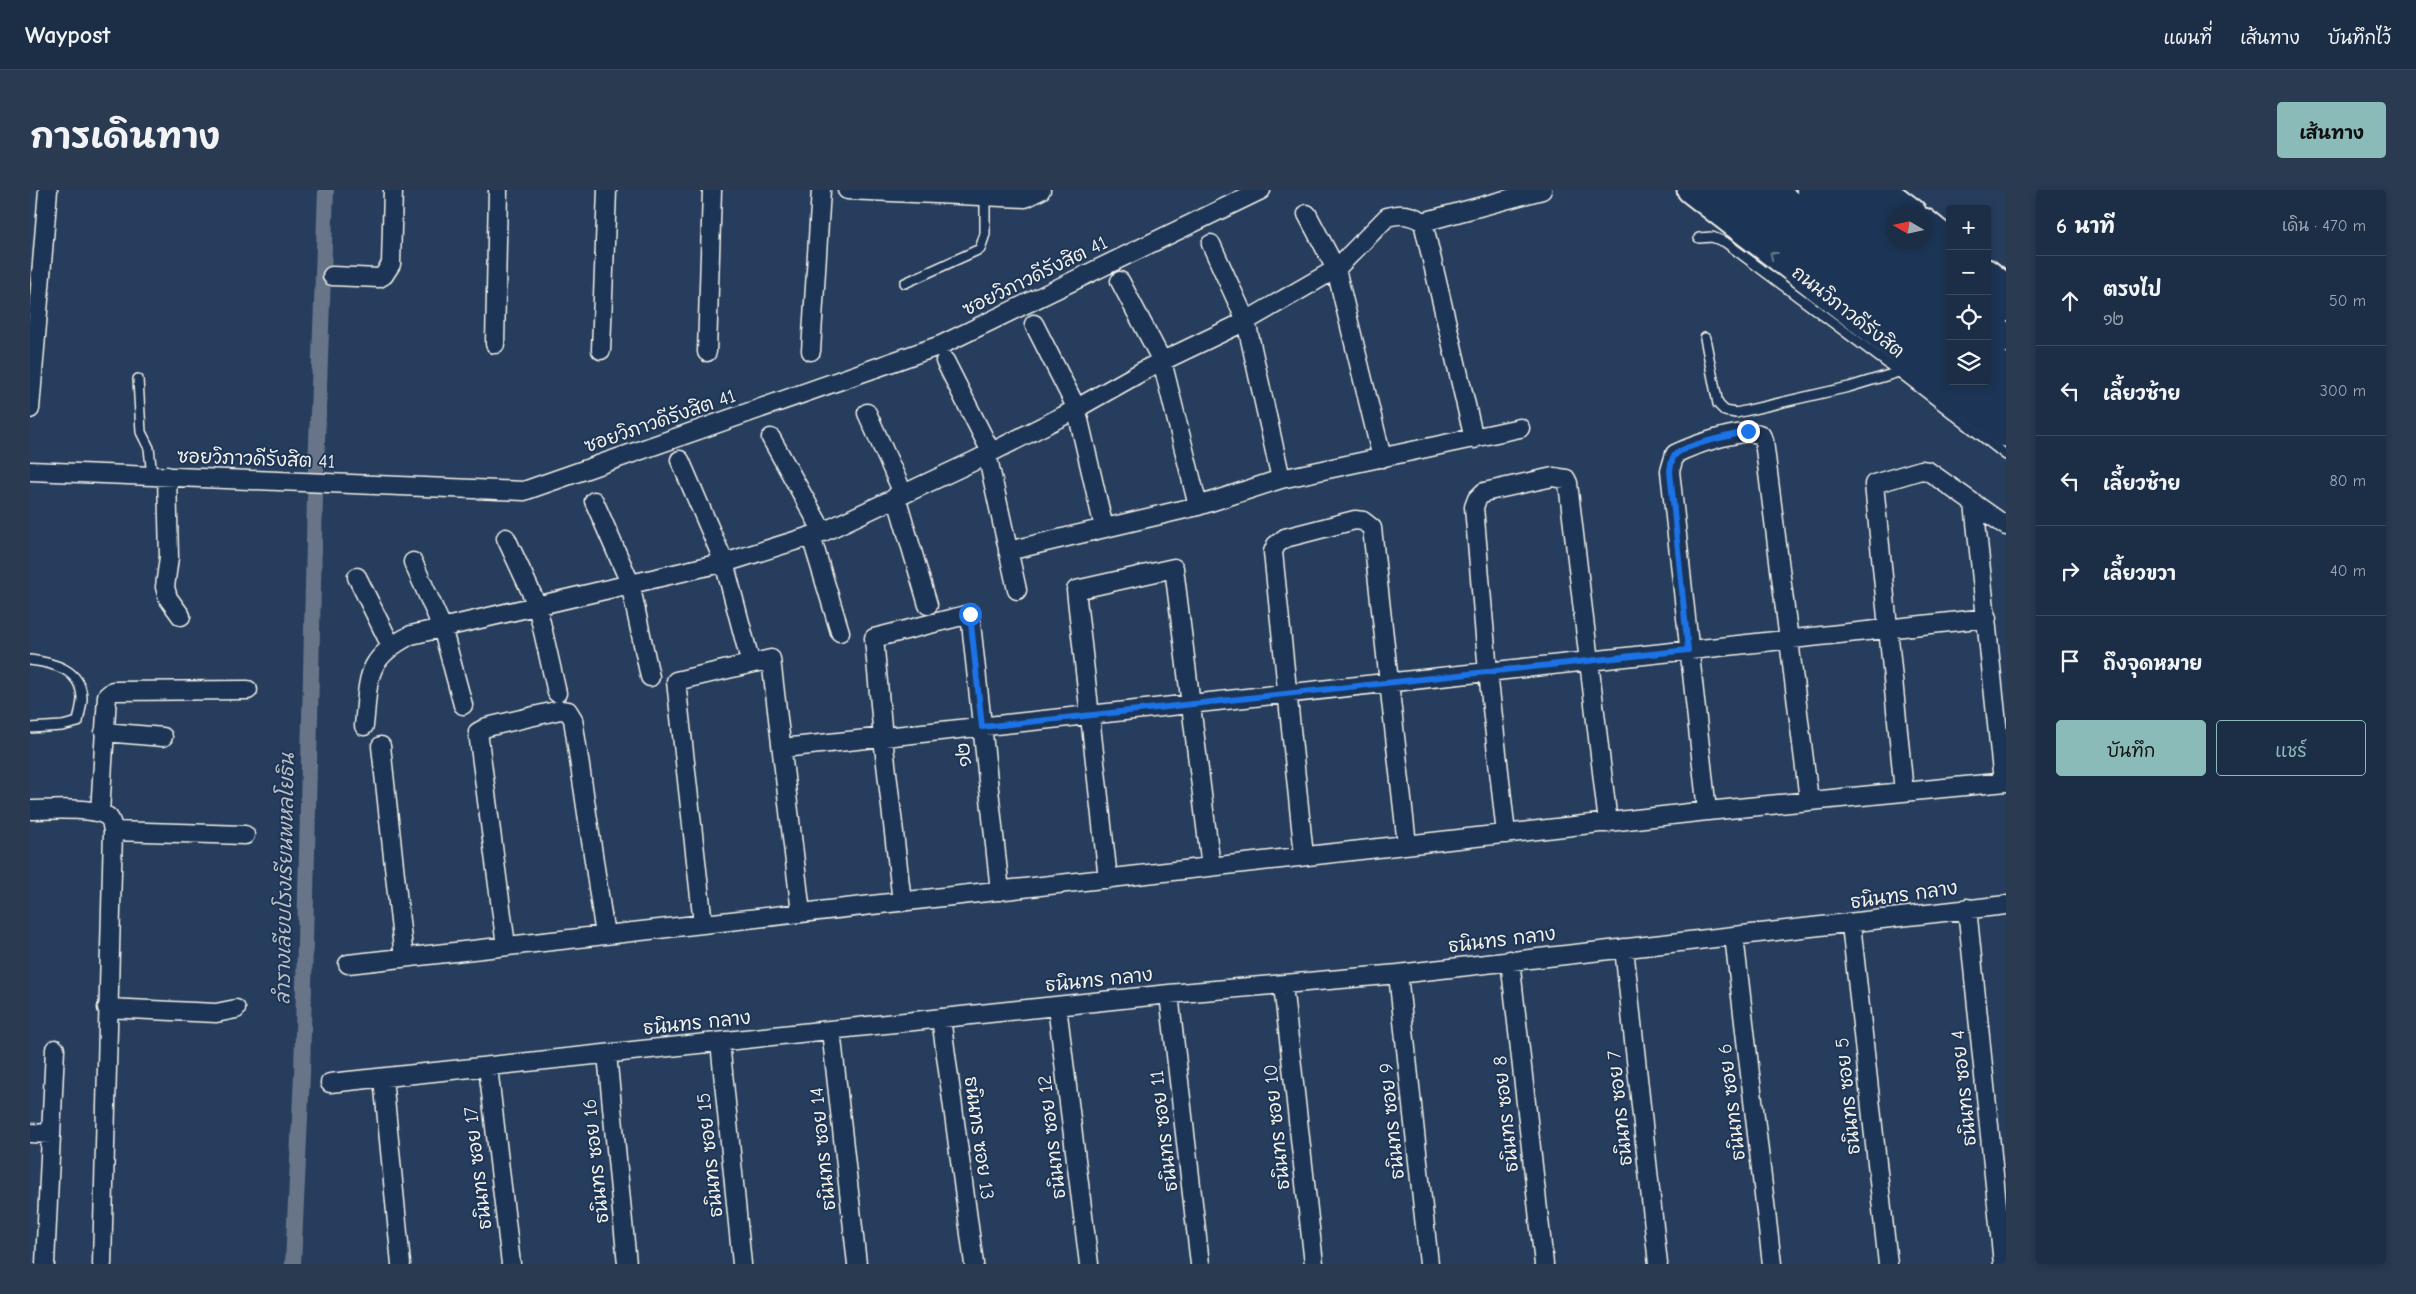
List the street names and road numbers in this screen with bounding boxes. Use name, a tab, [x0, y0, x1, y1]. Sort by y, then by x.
street label: ซอยวิภาวดีรังสิต 41	[959, 231, 1111, 321]
street label: ถนนวิภาวดีรังสิต	[1787, 261, 1909, 363]
street label: ซอยวิภาวดีรังสิต 41	[581, 384, 738, 457]
street label: ซอยวิภาวดีรังสิต 41	[177, 444, 336, 473]
street label: ๑๒	[952, 742, 976, 768]
street label: ธนินทร กลาง	[1849, 877, 1959, 913]
street label: ธนินทร กลาง	[1447, 923, 1557, 957]
street label: ธนินทร กลาง	[1044, 963, 1154, 997]
street label: ธนินทร กลาง	[642, 1006, 752, 1040]
street label: ธนินทร ซอย 4	[1947, 1029, 1981, 1147]
street label: ธนินทร ซอย 5	[1831, 1037, 1865, 1155]
street label: ธนินทร ซอย 6	[1714, 1042, 1750, 1162]
street label: ธนินทร ซอย 7	[1603, 1049, 1637, 1167]
street label: ธนินทร ซอย 8	[1489, 1055, 1523, 1173]
street label: ธนินทร ซอย 9	[1375, 1062, 1409, 1180]
street label: ธนินทร ซอย 10	[1259, 1063, 1295, 1191]
street label: ธนินทร ซอย 11	[1146, 1069, 1182, 1193]
street label: ธนินทร ซอย 12	[1033, 1074, 1071, 1200]
street label: ธนินทร ซอย 13	[959, 1075, 999, 1201]
street label: ธนินทร ซอย 14	[806, 1086, 840, 1212]
street label: ธนินทร ซอย 15	[693, 1092, 727, 1218]
street label: ธนินทร ซอย 16	[579, 1098, 613, 1224]
street label: ธนินทร ซอย 17	[460, 1105, 496, 1231]

